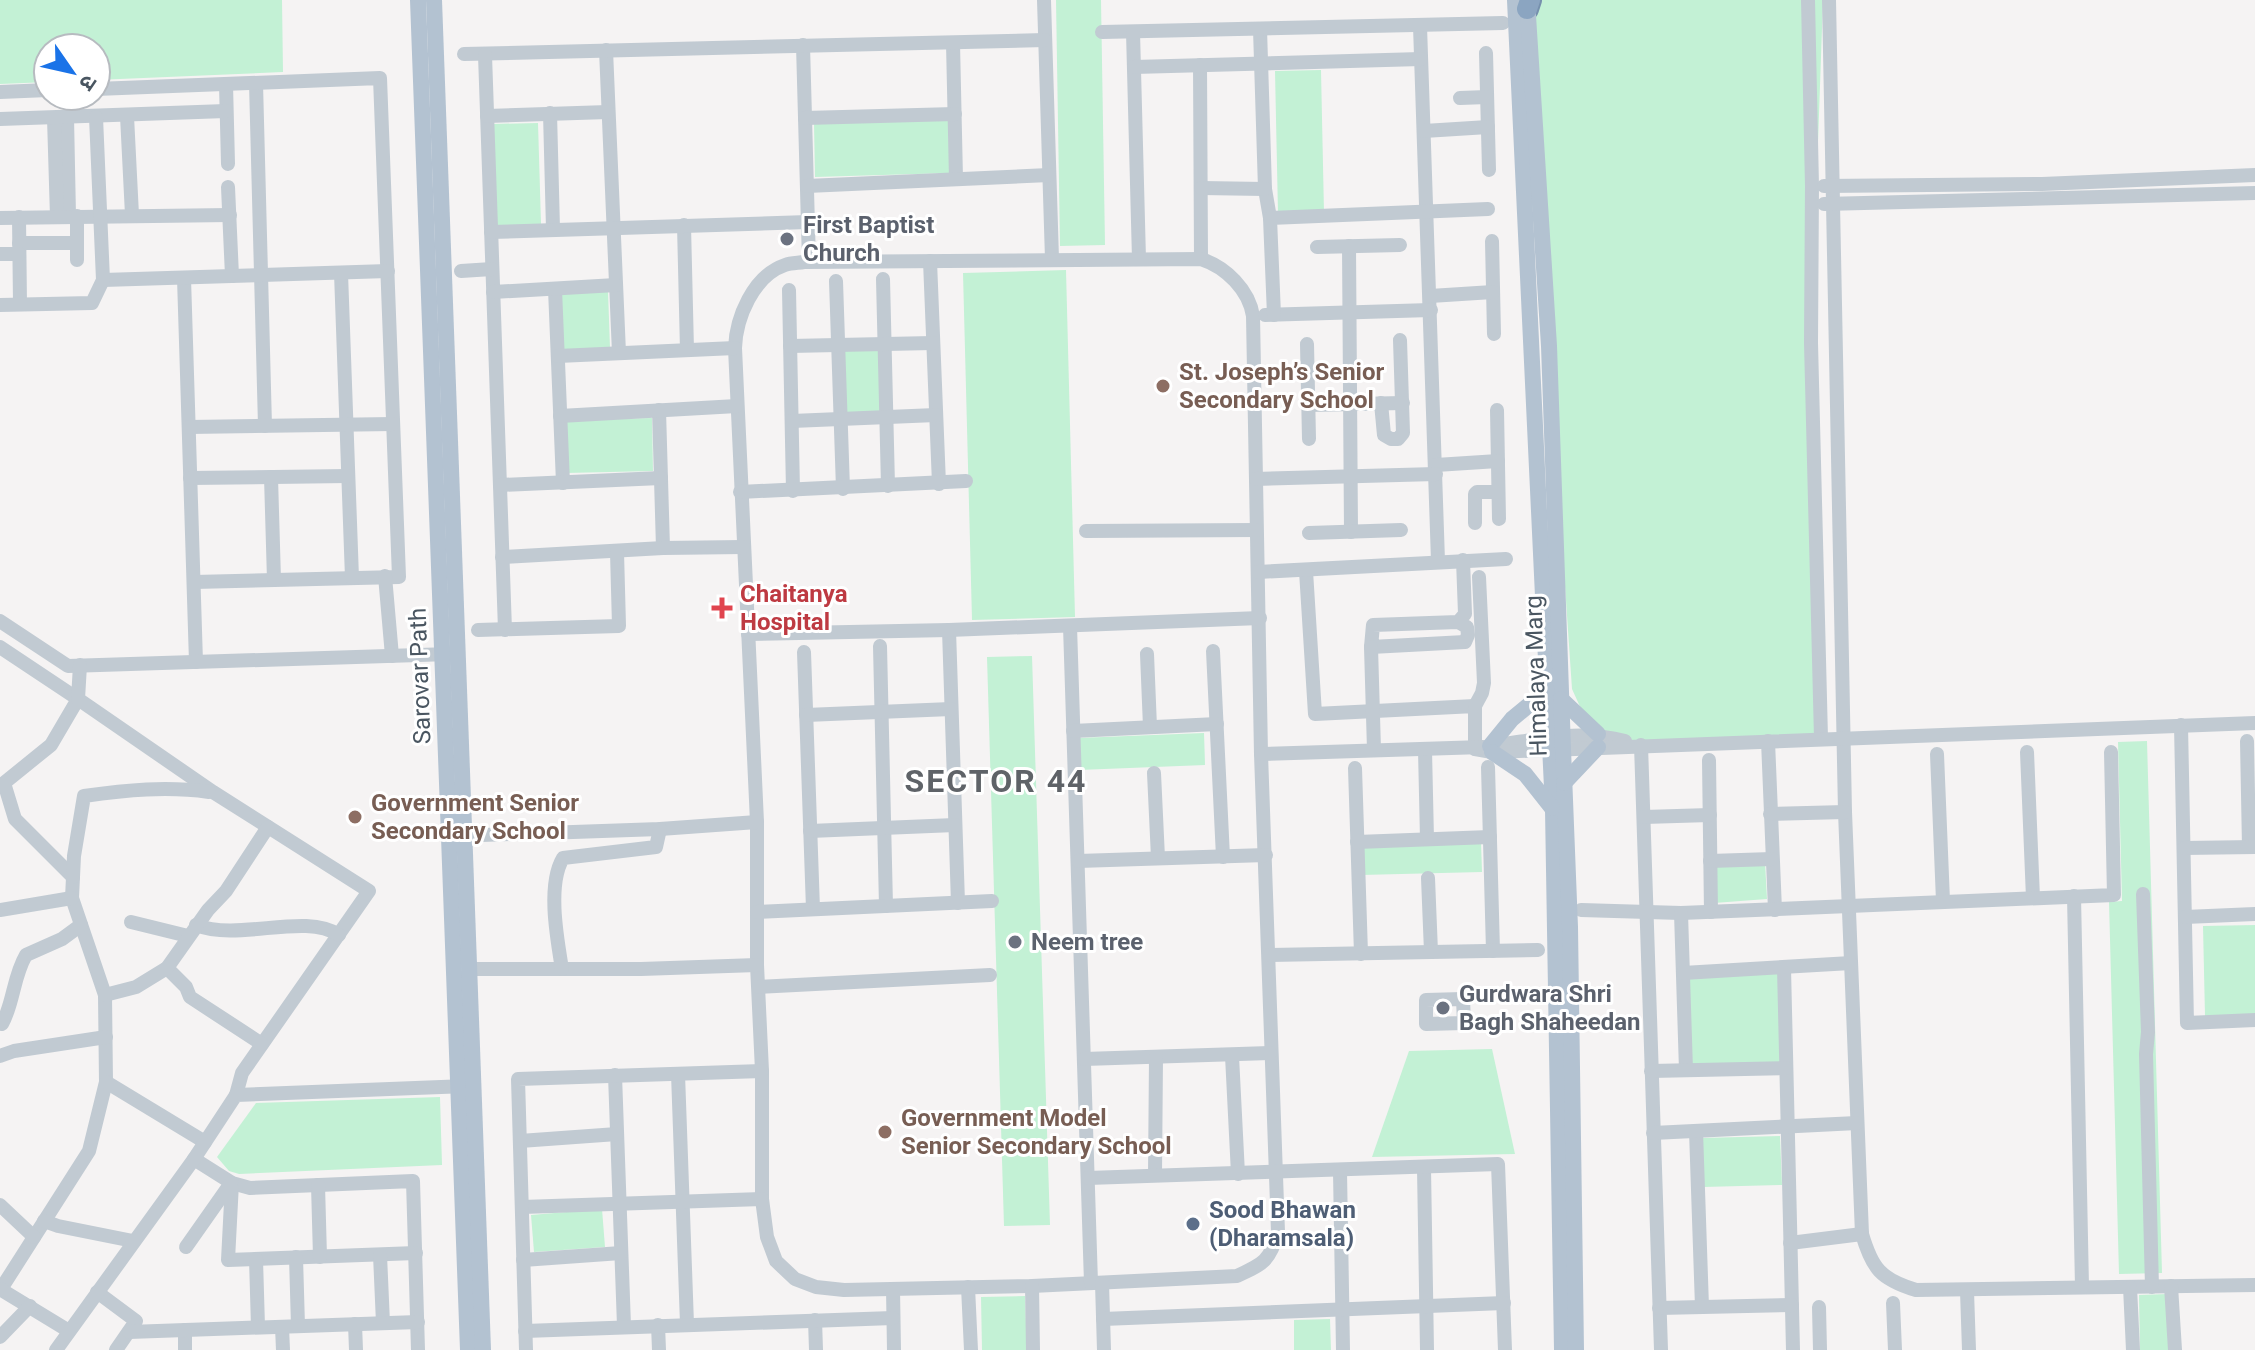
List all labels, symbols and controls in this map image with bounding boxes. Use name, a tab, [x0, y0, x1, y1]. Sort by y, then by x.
north arrow	[32, 32, 112, 112]
text: उ	[74, 71, 102, 96]
place label: First Baptist Church	[803, 211, 934, 267]
marker: First Baptist Church	[778, 230, 796, 248]
place label: St. Joseph’s Senior Secondary School	[1179, 358, 1385, 414]
marker: St. Joseph’s Senior Secondary School	[1154, 377, 1172, 395]
place label: Chaitanya Hospital	[740, 580, 848, 636]
street label: Himalaya Marg	[1519, 595, 1553, 757]
marker: Chaitanya Hospital	[711, 597, 733, 619]
street label: Sarovar Path	[404, 607, 436, 745]
district label: SECTOR 44	[905, 762, 1087, 800]
place label: Government Senior Secondary School	[371, 789, 579, 845]
marker: Government Senior Secondary School	[346, 808, 364, 826]
place label: Neem tree	[1031, 928, 1143, 956]
marker: Neem tree	[1006, 933, 1024, 951]
place label: Gurdwara Shri Bagh Shaheedan	[1459, 980, 1641, 1036]
marker: Gurdwara Shri Bagh Shaheedan	[1434, 999, 1452, 1017]
place label: Government Model Senior Secondary School	[901, 1104, 1172, 1160]
marker: Government Model Senior Secondary School	[876, 1123, 894, 1141]
place label: Sood Bhawan (Dharamsala)	[1209, 1196, 1356, 1252]
marker: Sood Bhawan (Dharamsala)	[1184, 1215, 1202, 1233]

